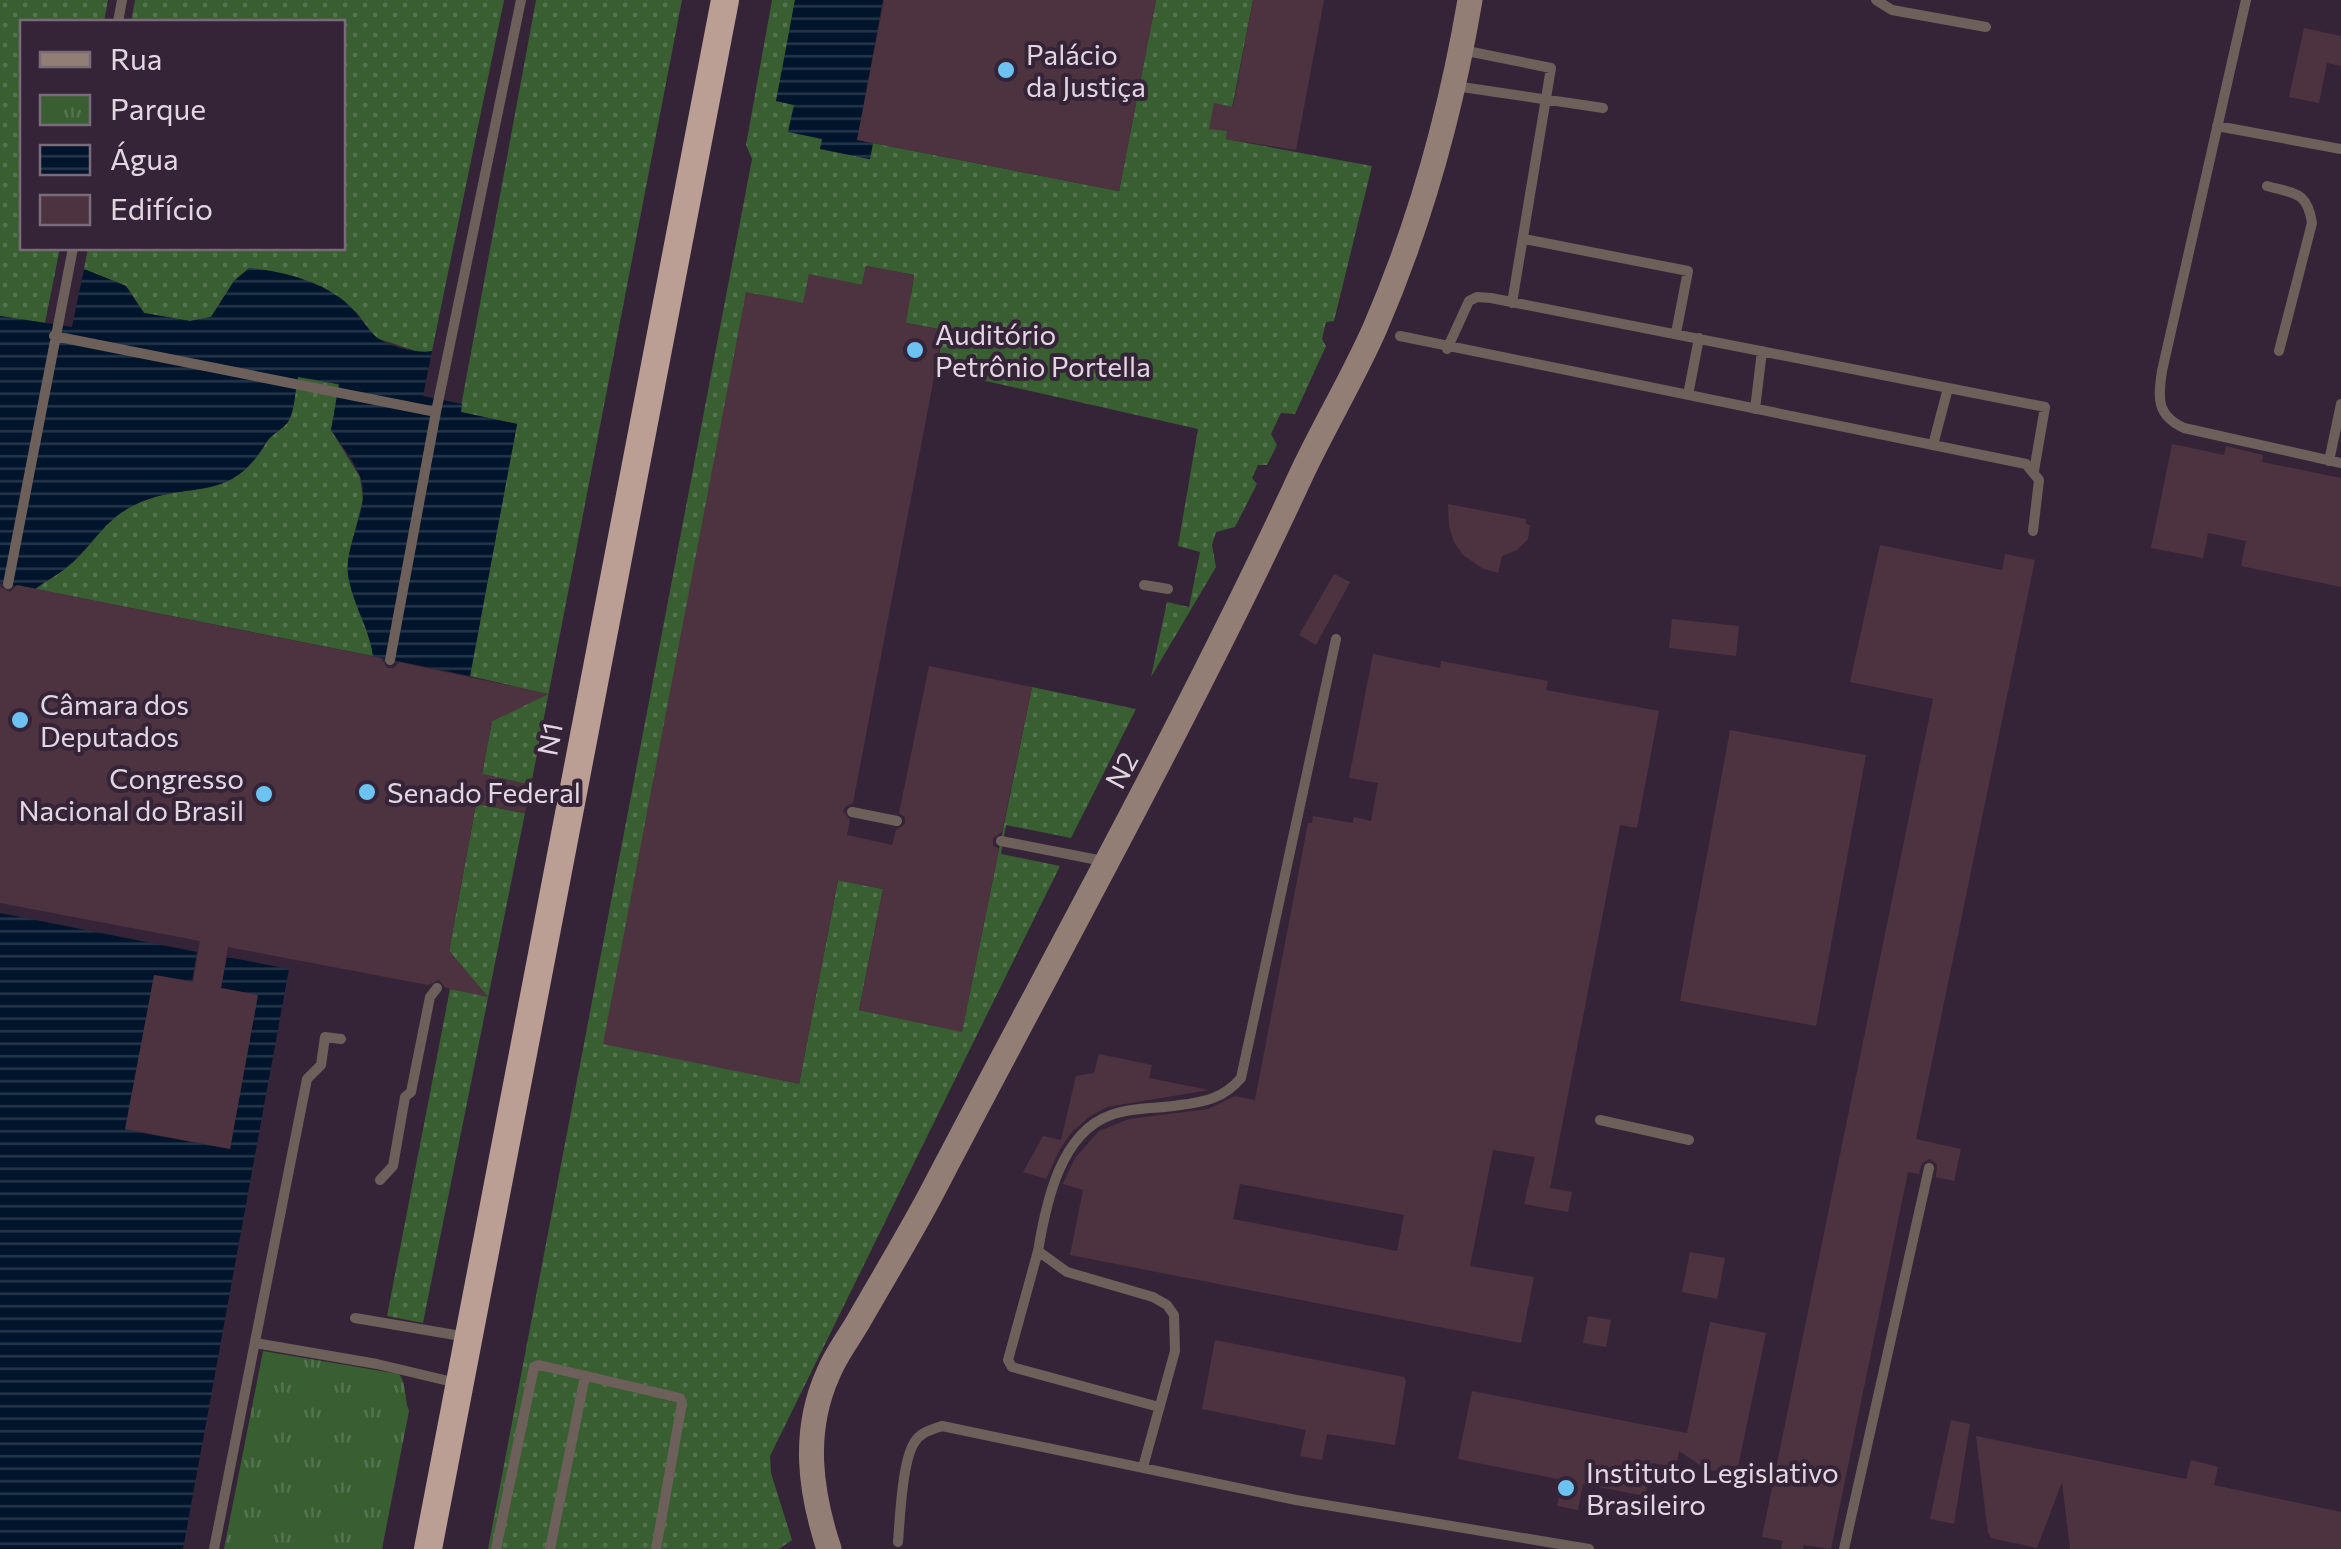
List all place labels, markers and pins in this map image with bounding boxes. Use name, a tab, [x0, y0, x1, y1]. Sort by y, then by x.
place label: Palácio da Justiça	[1026, 37, 1146, 103]
marker: Palácio da Justiça	[995, 59, 1017, 81]
place label: Auditório Petrônio Portella	[935, 317, 1151, 383]
marker: Auditório Petrônio Portella	[904, 339, 926, 361]
place label: Câmara dos Deputados	[40, 687, 189, 753]
marker: Câmara dos Deputados	[9, 709, 31, 731]
place label: Congresso Nacional do Brasil	[18, 761, 244, 827]
place label: Senado Federal	[387, 775, 581, 809]
marker: Senado Federal	[356, 781, 378, 803]
marker: Congresso Nacional do Brasil	[253, 783, 275, 805]
place label: Instituto Legislativo Brasileiro	[1586, 1455, 1839, 1521]
marker: Instituto Legislativo Brasileiro	[1555, 1477, 1577, 1499]

